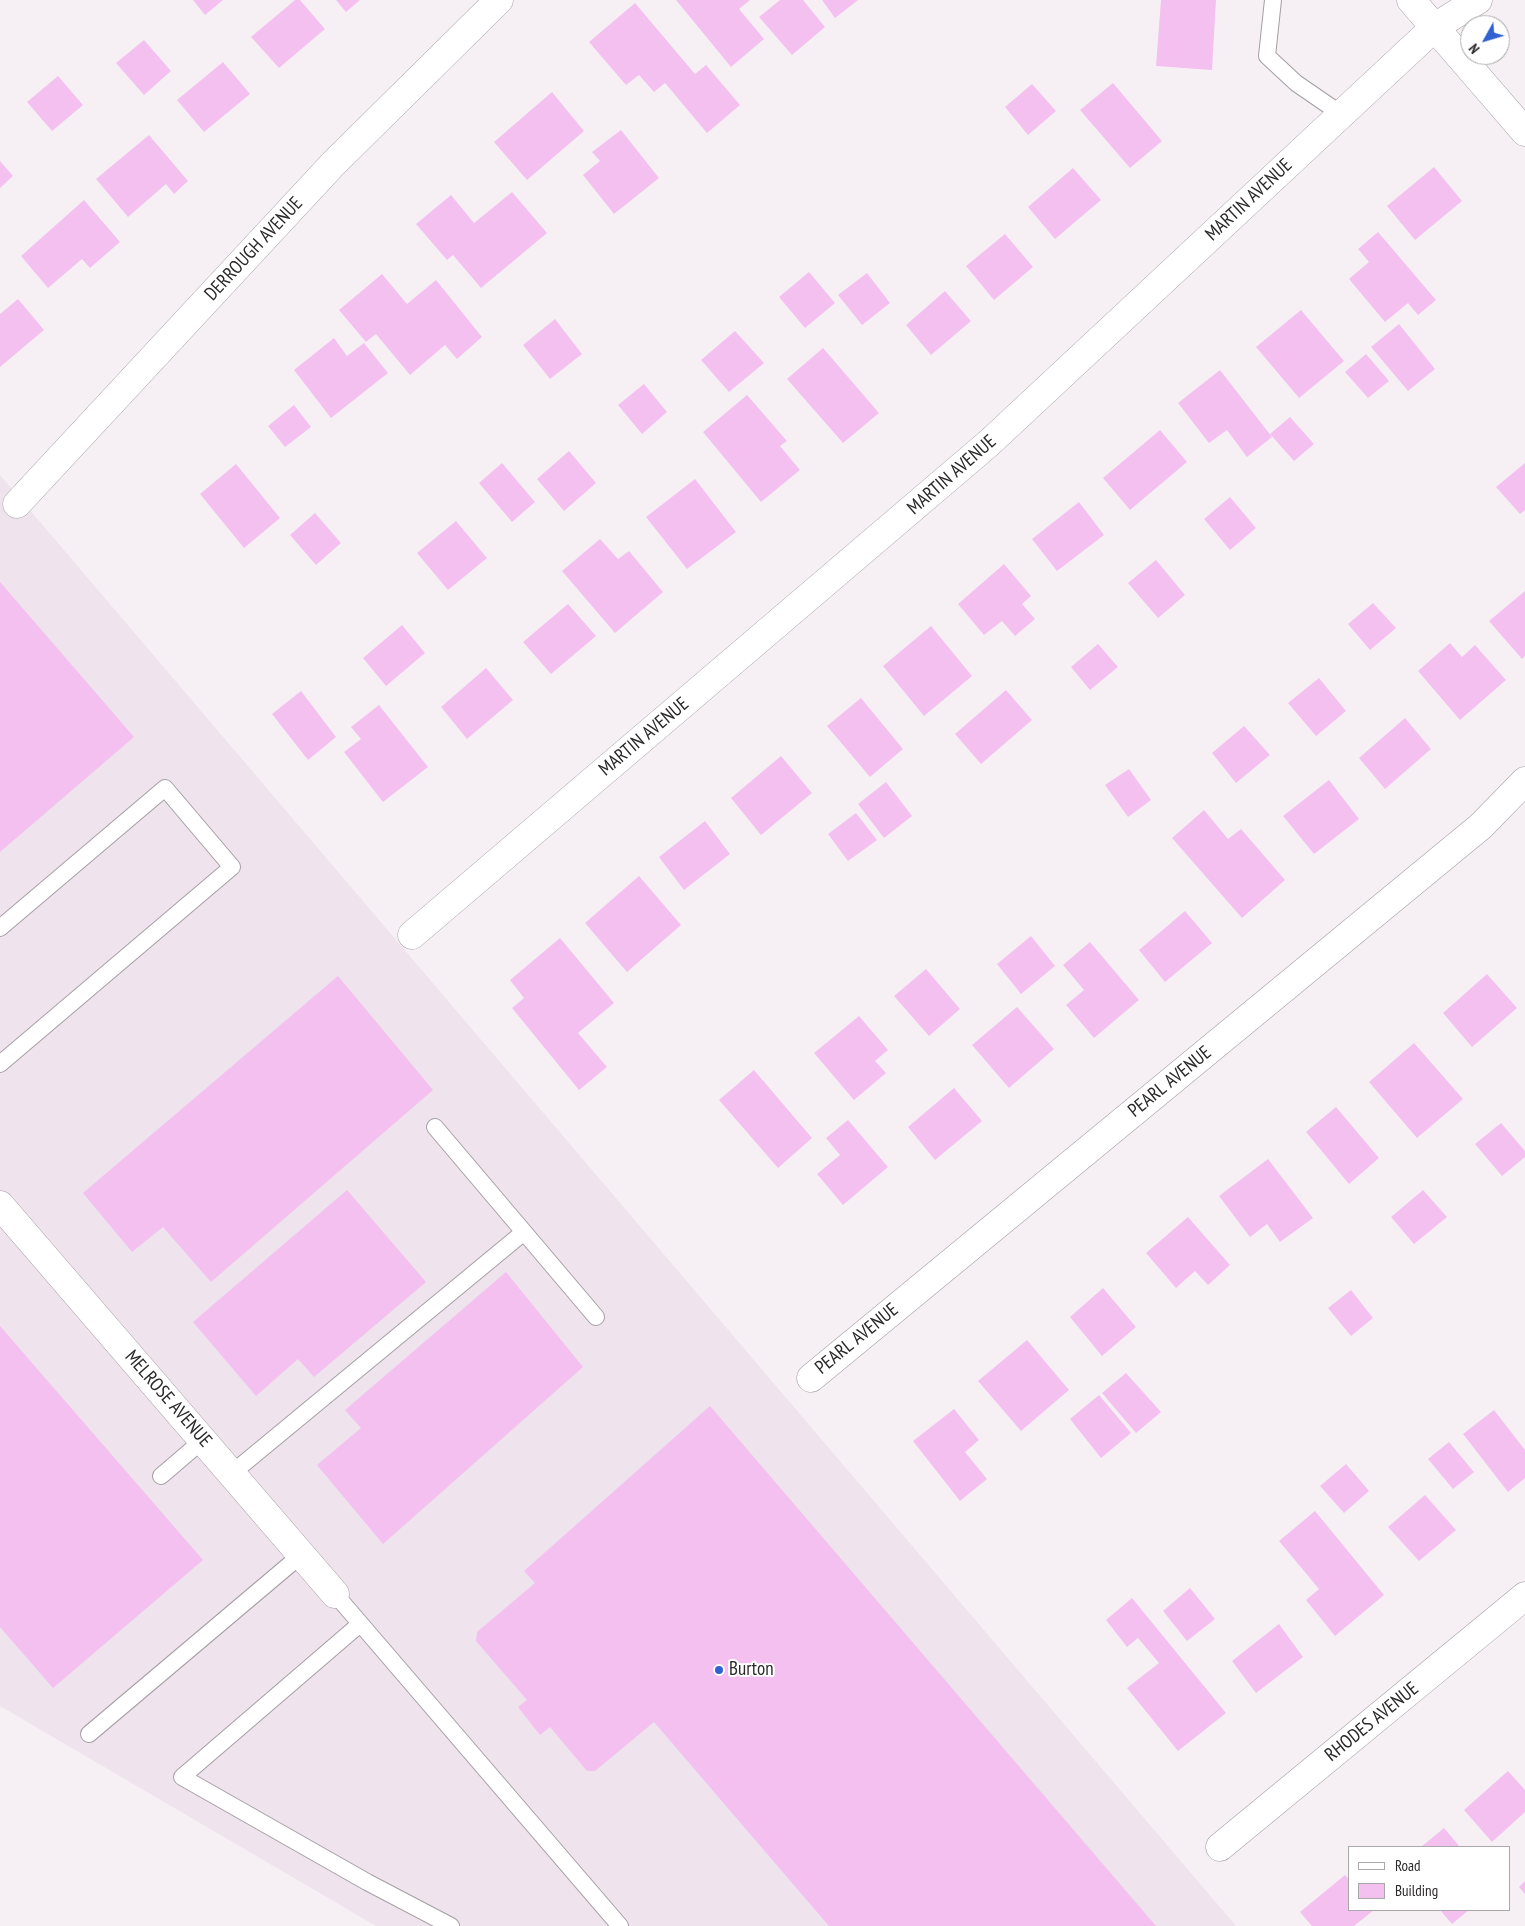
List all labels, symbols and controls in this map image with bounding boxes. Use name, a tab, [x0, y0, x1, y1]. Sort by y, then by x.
north arrow	[1460, 15, 1510, 65]
text: N	[1465, 40, 1483, 57]
street label: MARTIN AVENUE	[1201, 154, 1297, 246]
street label: DERROUGH AVENUE	[200, 193, 308, 305]
street label: MARTIN AVENUE	[903, 430, 1001, 520]
street label: MARTIN AVENUE	[595, 693, 693, 781]
street label: PEARL AVENUE	[1124, 1042, 1216, 1122]
street label: PEARL AVENUE	[811, 1299, 903, 1379]
street label: MELROSE AVENUE	[120, 1346, 216, 1452]
place label: Burton	[729, 1659, 773, 1681]
marker: Burton	[713, 1664, 725, 1676]
street label: RHODES AVENUE	[1321, 1677, 1423, 1767]
legend	[1348, 1846, 1510, 1911]
text: Road	[1395, 1856, 1421, 1875]
text: Building	[1395, 1881, 1438, 1900]

